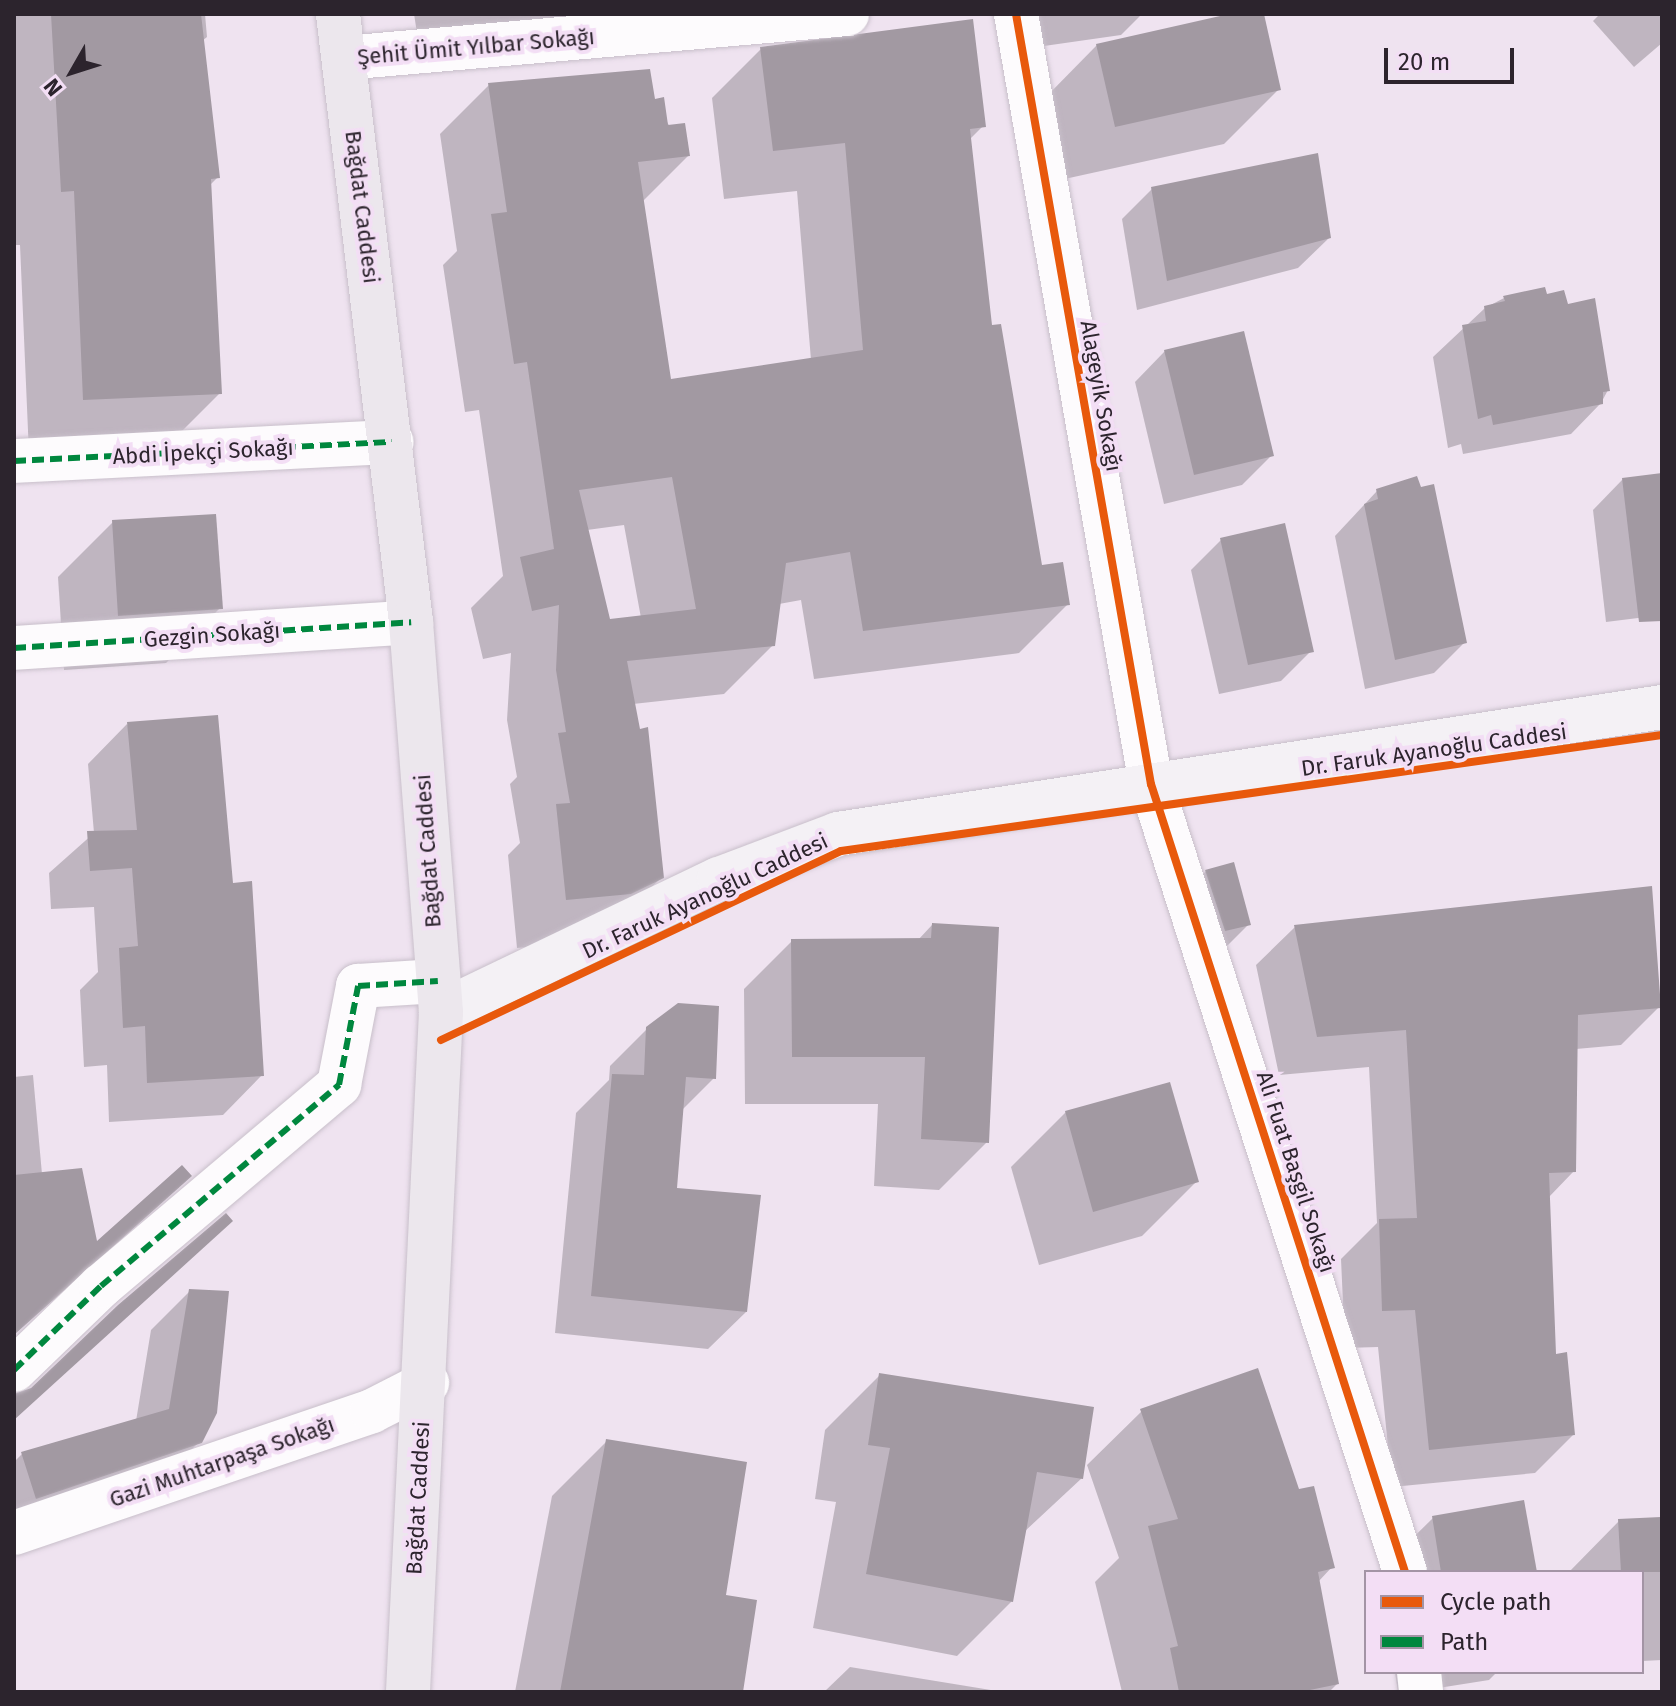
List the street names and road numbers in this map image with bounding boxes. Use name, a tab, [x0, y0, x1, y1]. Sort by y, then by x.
street label: Şehit Ümit Yılbar Sokağı	[356, 23, 596, 71]
street label: Bağdat Caddesi	[340, 129, 384, 285]
street label: Alageyik Sokağı	[1075, 318, 1127, 474]
street label: Abdi İpekçi Sokağı	[112, 434, 294, 470]
street label: Gezgin Sokağı	[143, 617, 281, 653]
street label: Dr. Faruk Ayanoğlu Caddesi	[1299, 718, 1569, 782]
street label: Bağdat Caddesi	[409, 773, 447, 929]
street label: Dr. Faruk Ayanoğlu Caddesi	[578, 827, 832, 965]
street label: Ali Fuat Başgil Sokağı	[1251, 1068, 1341, 1276]
street label: Gazi Muhtarpaşa Sokağı	[106, 1411, 338, 1513]
street label: Bağdat Caddesi	[401, 1420, 435, 1576]

